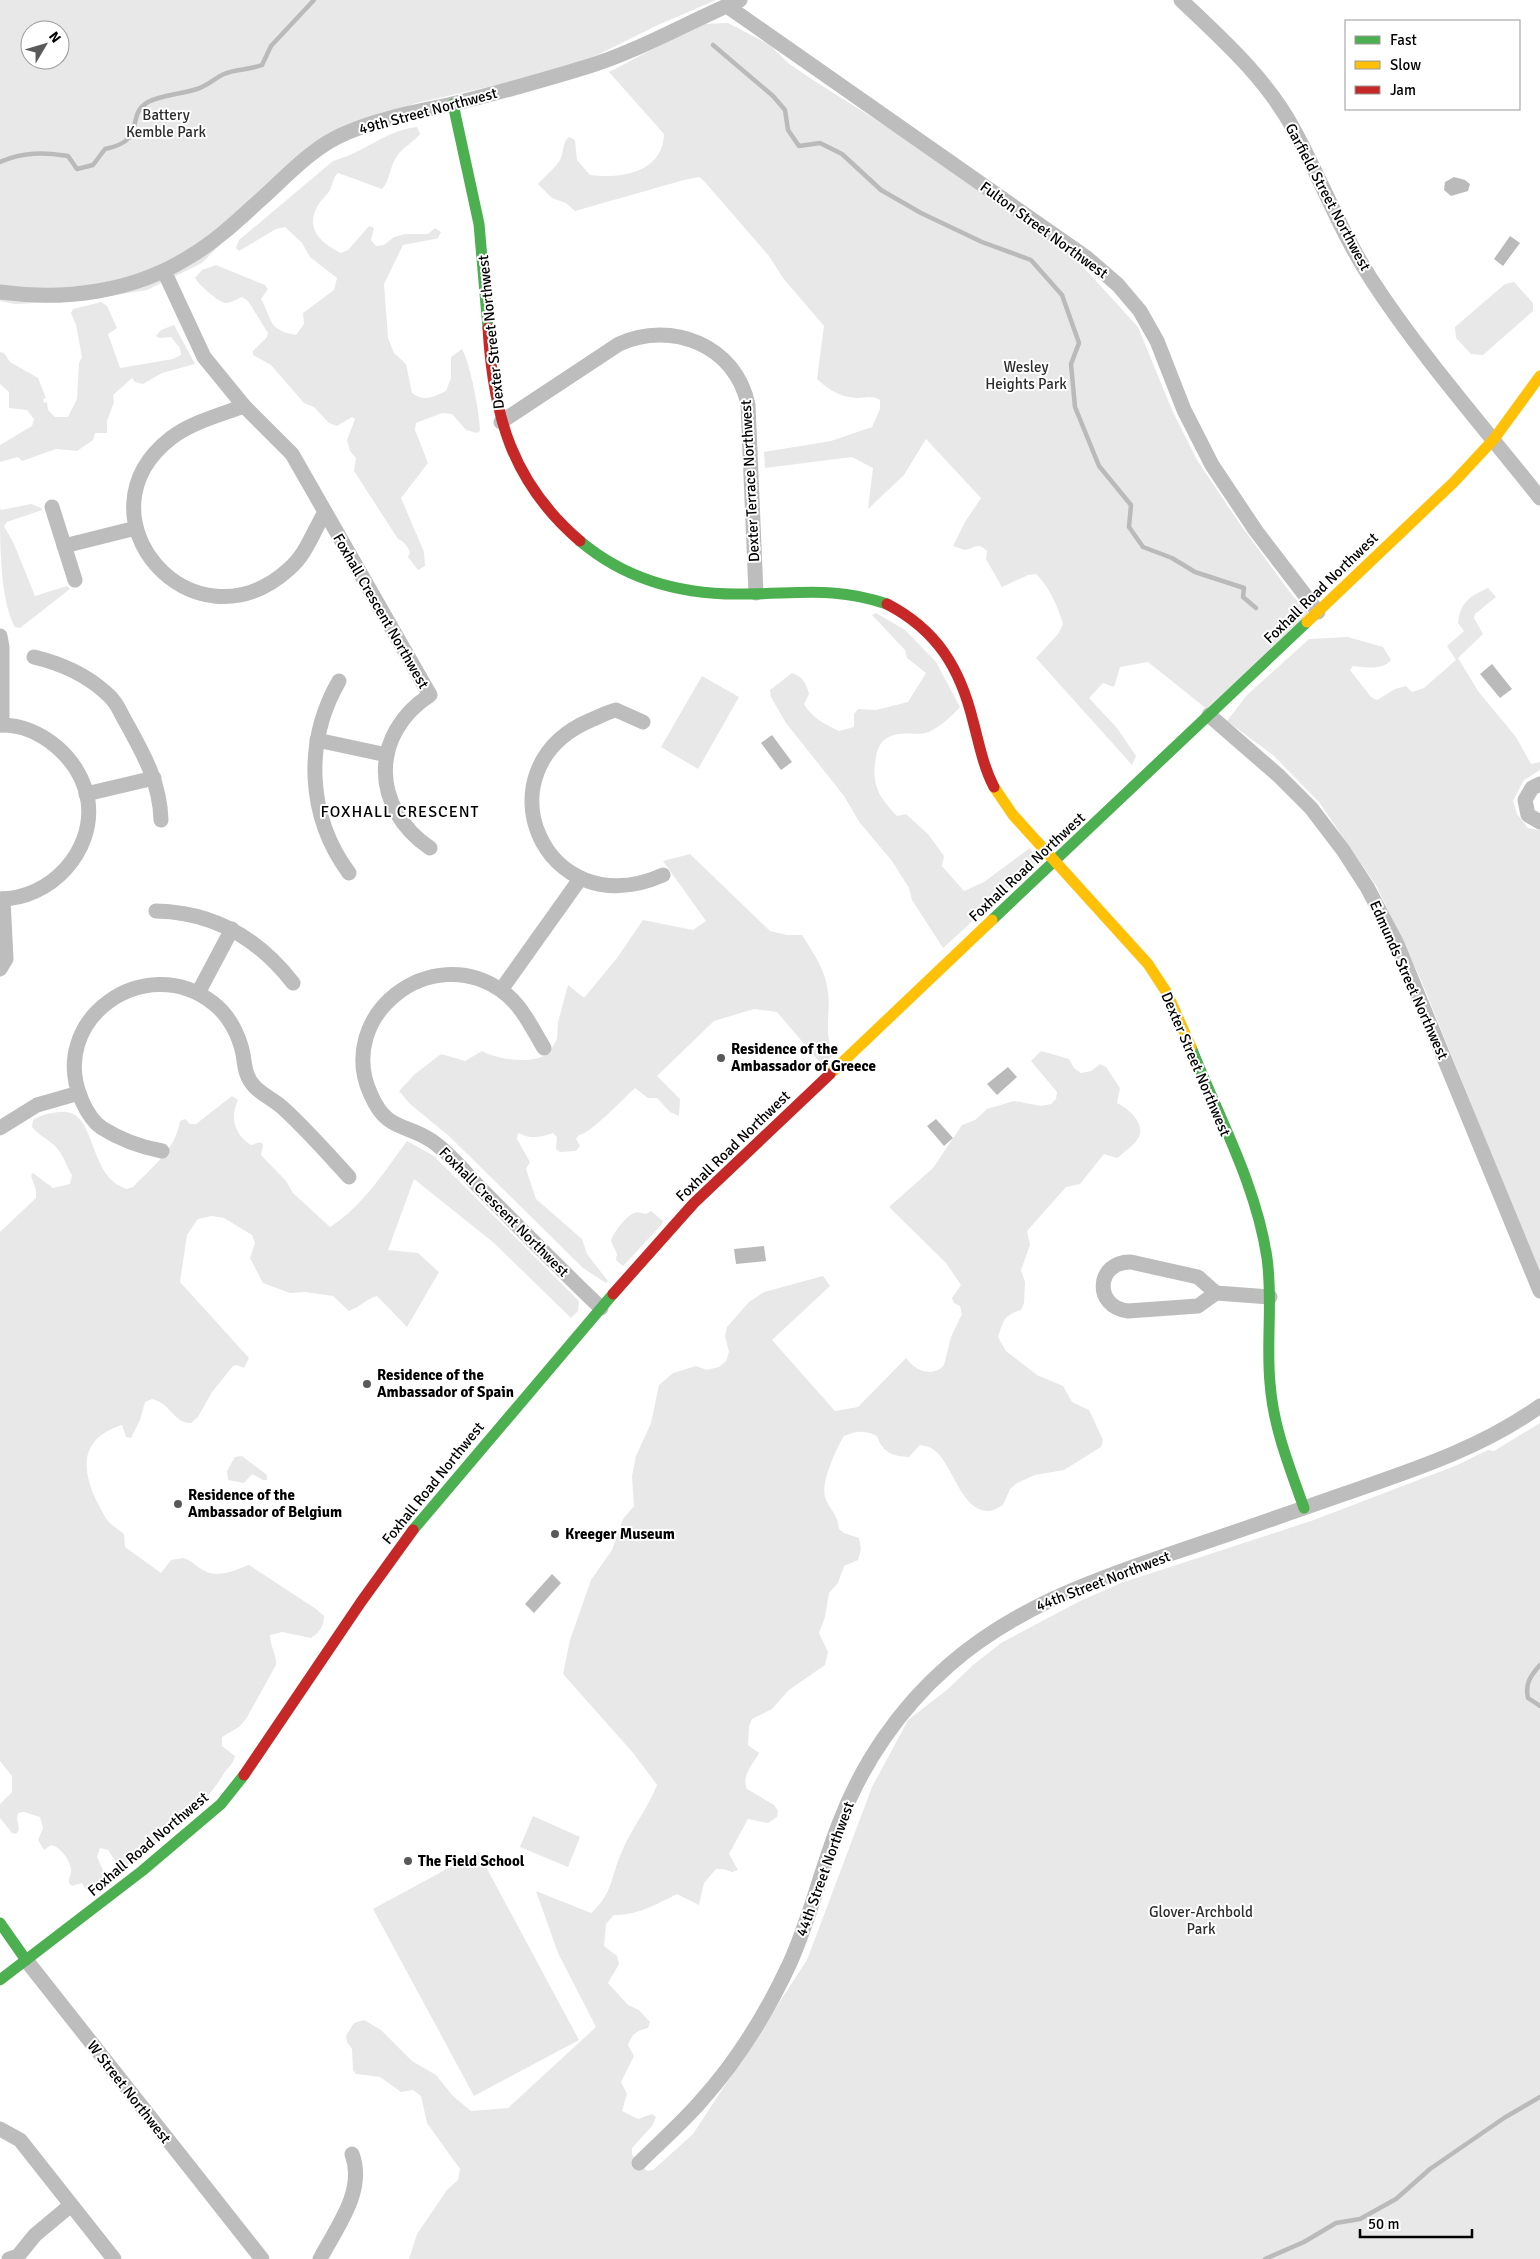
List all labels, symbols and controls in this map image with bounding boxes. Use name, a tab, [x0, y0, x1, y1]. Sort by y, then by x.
north arrow	[20, 20, 70, 70]
legend	[1345, 20, 1520, 110]
text: N	[45, 28, 65, 46]
text: Fast	[1390, 31, 1417, 49]
text: Slow	[1390, 56, 1421, 74]
text: Jam	[1390, 81, 1416, 99]
street label: 49th Street Northwest	[357, 84, 499, 138]
park label: Battery Kemble Park	[126, 106, 206, 141]
street label: Garfield Street Northwest	[1281, 120, 1375, 274]
street label: Fulton Street Northwest	[977, 178, 1111, 282]
street label: Dexter Street Northwest	[474, 254, 508, 410]
park label: Wesley Heights Park	[985, 358, 1067, 393]
street label: Dexter Terrace Northwest	[737, 399, 763, 563]
street label: Foxhall Road Northwest	[1260, 529, 1382, 647]
street label: Foxhall Crescent Northwest	[329, 530, 433, 692]
district label: FOXHALL CRESCENT	[321, 802, 479, 822]
street label: Foxhall Road Northwest	[965, 809, 1089, 925]
street label: Edmunds Street Northwest	[1366, 898, 1452, 1062]
street label: Dexter Street Northwest	[1157, 989, 1235, 1139]
place label: Residence of the Ambassador of Greece	[731, 1040, 876, 1075]
marker: Residence of the Ambassador of Greece	[715, 1052, 727, 1064]
street label: Foxhall Road Northwest	[672, 1087, 794, 1205]
street label: Foxhall Crescent Northwest	[435, 1143, 573, 1281]
place label: Residence of the Ambassador of Spain	[377, 1366, 514, 1401]
marker: Residence of the Ambassador of Spain	[361, 1378, 373, 1390]
street label: Foxhall Road Northwest	[378, 1418, 488, 1548]
place label: Residence of the Ambassador of Belgium	[188, 1486, 342, 1521]
marker: Residence of the Ambassador of Belgium	[172, 1498, 184, 1510]
place label: Kreeger Museum	[565, 1525, 675, 1543]
marker: Kreeger Museum	[549, 1528, 561, 1540]
street label: 44th Street Northwest	[1033, 1547, 1173, 1615]
street label: Foxhall Road Northwest	[84, 1788, 212, 1900]
street label: 44th Street Northwest	[792, 1799, 858, 1939]
place label: The Field School	[418, 1852, 525, 1870]
marker: The Field School	[402, 1855, 414, 1867]
park label: Glover-Archbold Park	[1149, 1903, 1253, 1938]
street label: W Street Northwest	[83, 2037, 175, 2147]
scale bar	[1360, 2206, 1472, 2238]
text: 50 m	[1368, 2215, 1399, 2233]

